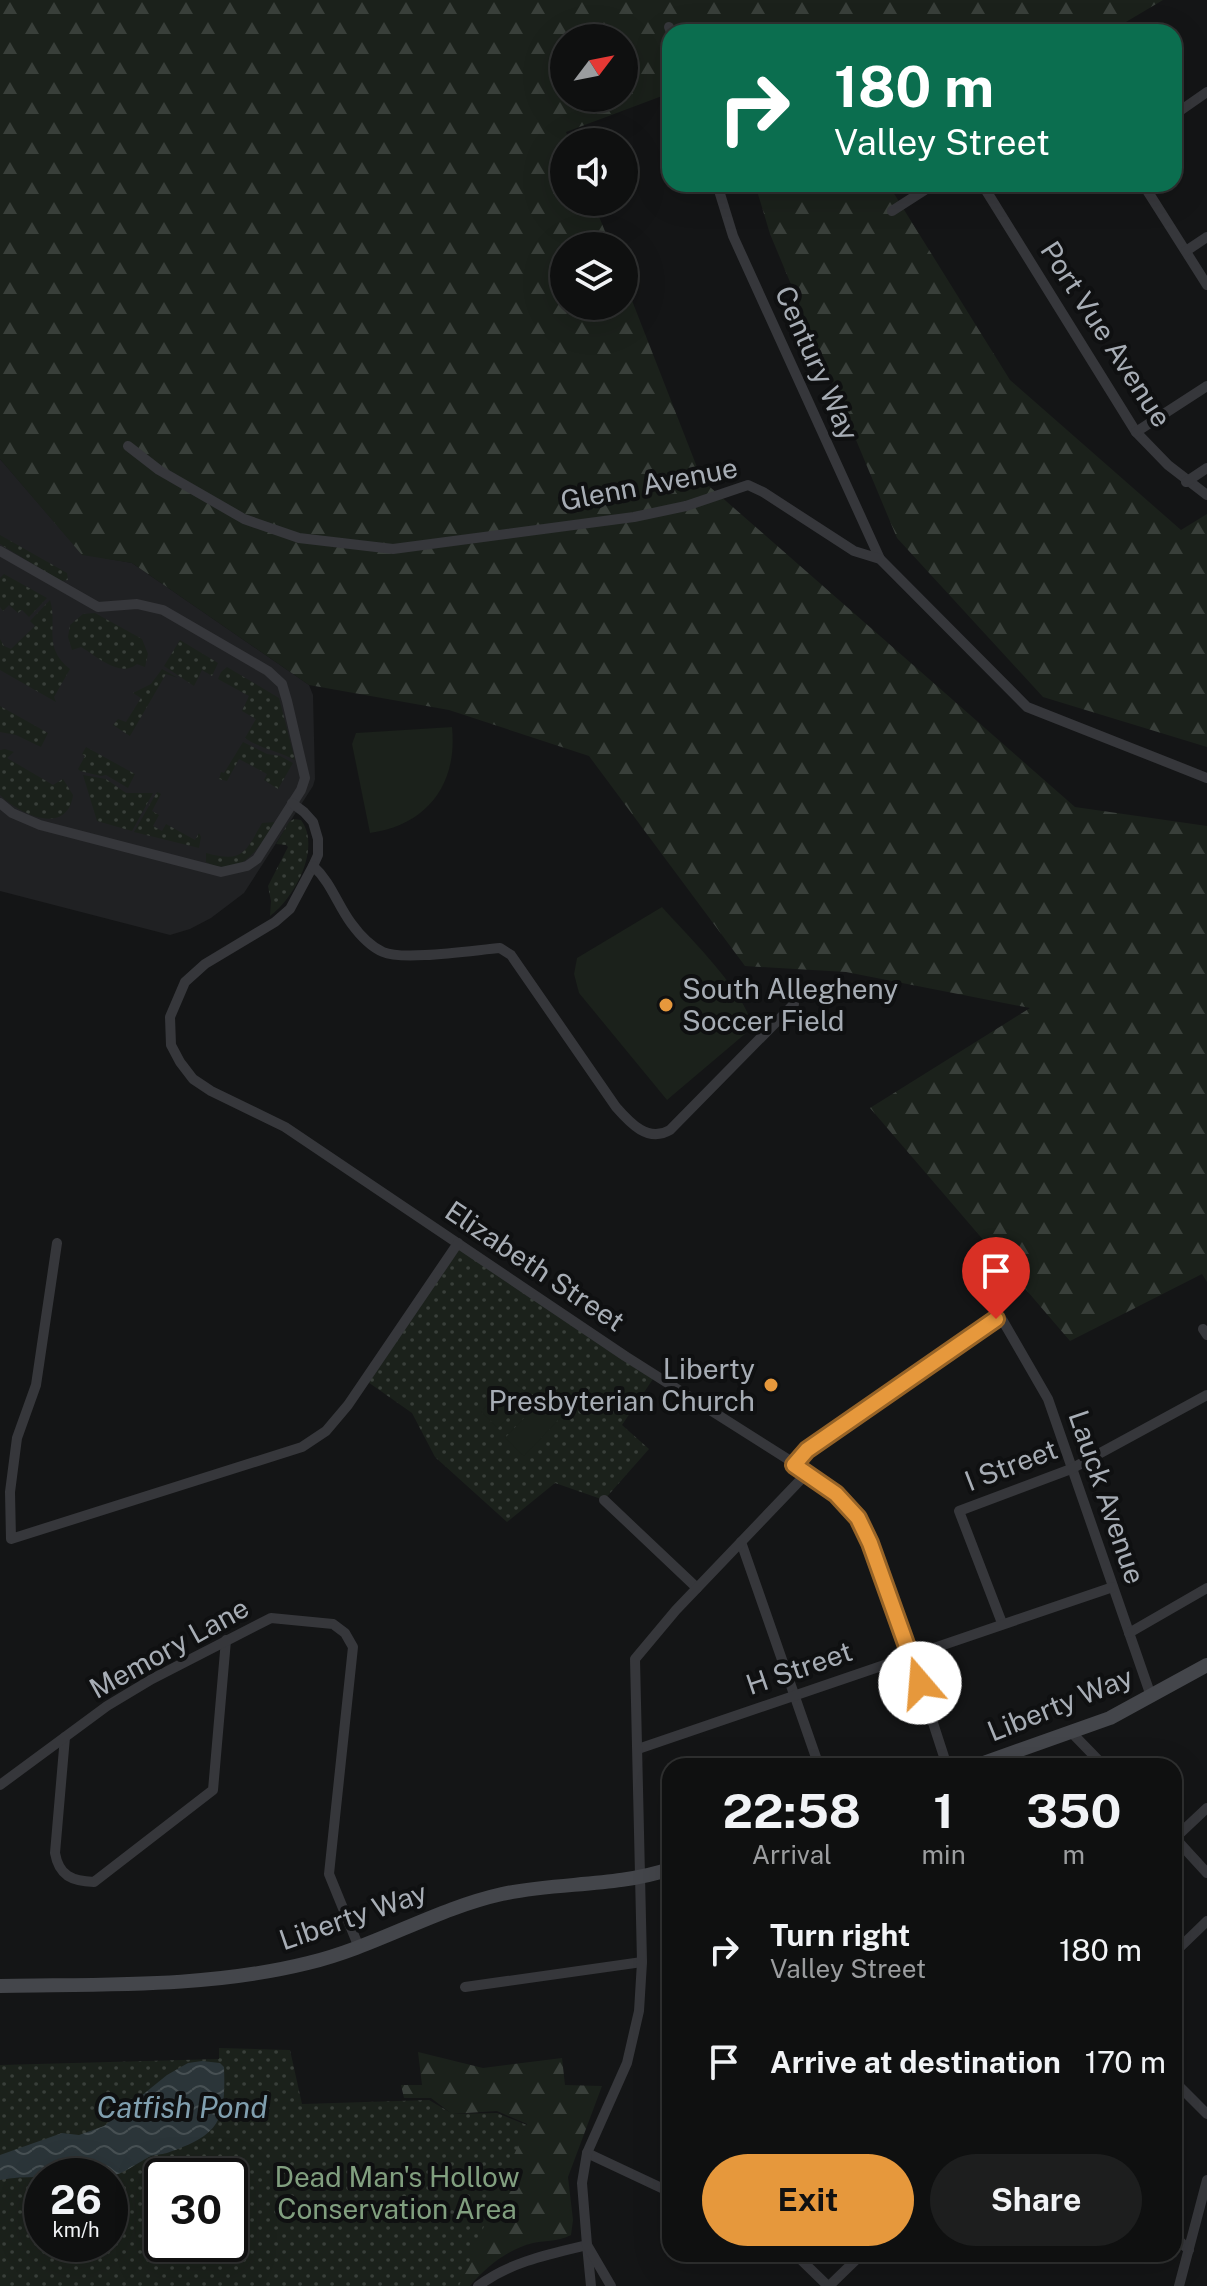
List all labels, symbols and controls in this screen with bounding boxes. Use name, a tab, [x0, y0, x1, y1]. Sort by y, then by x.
north arrow	[550, 24, 638, 112]
map controls	[550, 24, 638, 320]
text: 180 m	[834, 54, 994, 120]
icon: right	[702, 56, 806, 160]
text: Valley Street	[834, 121, 1050, 163]
button: sound	[550, 128, 638, 216]
button: layers	[550, 232, 638, 320]
street label: Port Vue Avenue	[1034, 235, 1179, 433]
street label: Century Way	[769, 280, 866, 445]
street label: Glenn Avenue	[558, 450, 740, 517]
place label: South Allegheny Soccer Field	[682, 972, 898, 1037]
marker: South Allegheny Soccer Field	[657, 996, 675, 1014]
street label: Elizabeth Street	[439, 1193, 631, 1338]
pin	[962, 1237, 1030, 1319]
icon: arrive	[974, 1249, 1018, 1293]
place label: Liberty Presbyterian Church	[489, 1352, 755, 1417]
marker: Liberty Presbyterian Church	[762, 1376, 780, 1394]
street label: Lauck Avenue	[1062, 1406, 1153, 1588]
street label: I Street	[960, 1432, 1062, 1497]
street label: Memory Lane	[83, 1590, 254, 1705]
street label: H Street	[741, 1634, 856, 1701]
position arrow	[878, 1641, 962, 1725]
street label: Liberty Way	[982, 1659, 1137, 1748]
text: 22:58	[723, 1782, 861, 1839]
text: 1	[933, 1782, 954, 1839]
text: 350	[1026, 1782, 1121, 1839]
text: Arrival	[752, 1839, 832, 1870]
text: min	[922, 1839, 966, 1870]
text: m	[1063, 1839, 1085, 1870]
street label: Liberty Way	[275, 1875, 431, 1956]
text: Turn right	[770, 1917, 910, 1953]
icon: right	[702, 1928, 746, 1972]
text: 180 m	[1059, 1932, 1142, 1968]
text: Valley Street	[770, 1953, 926, 1984]
icon: arrive	[702, 2040, 746, 2084]
text: Arrive at destination	[770, 2044, 1061, 2080]
text: 170 m	[1085, 2044, 1166, 2080]
water label: Catfish Pond	[96, 2089, 268, 2125]
button: Exit	[702, 2154, 914, 2246]
button: Share	[930, 2154, 1142, 2246]
speed limit sign: 30	[144, 2158, 248, 2262]
park label: Dead Man's Hollow Conservation Area	[274, 2160, 520, 2225]
text: 26	[50, 2176, 102, 2223]
text: km/h	[52, 2218, 100, 2242]

